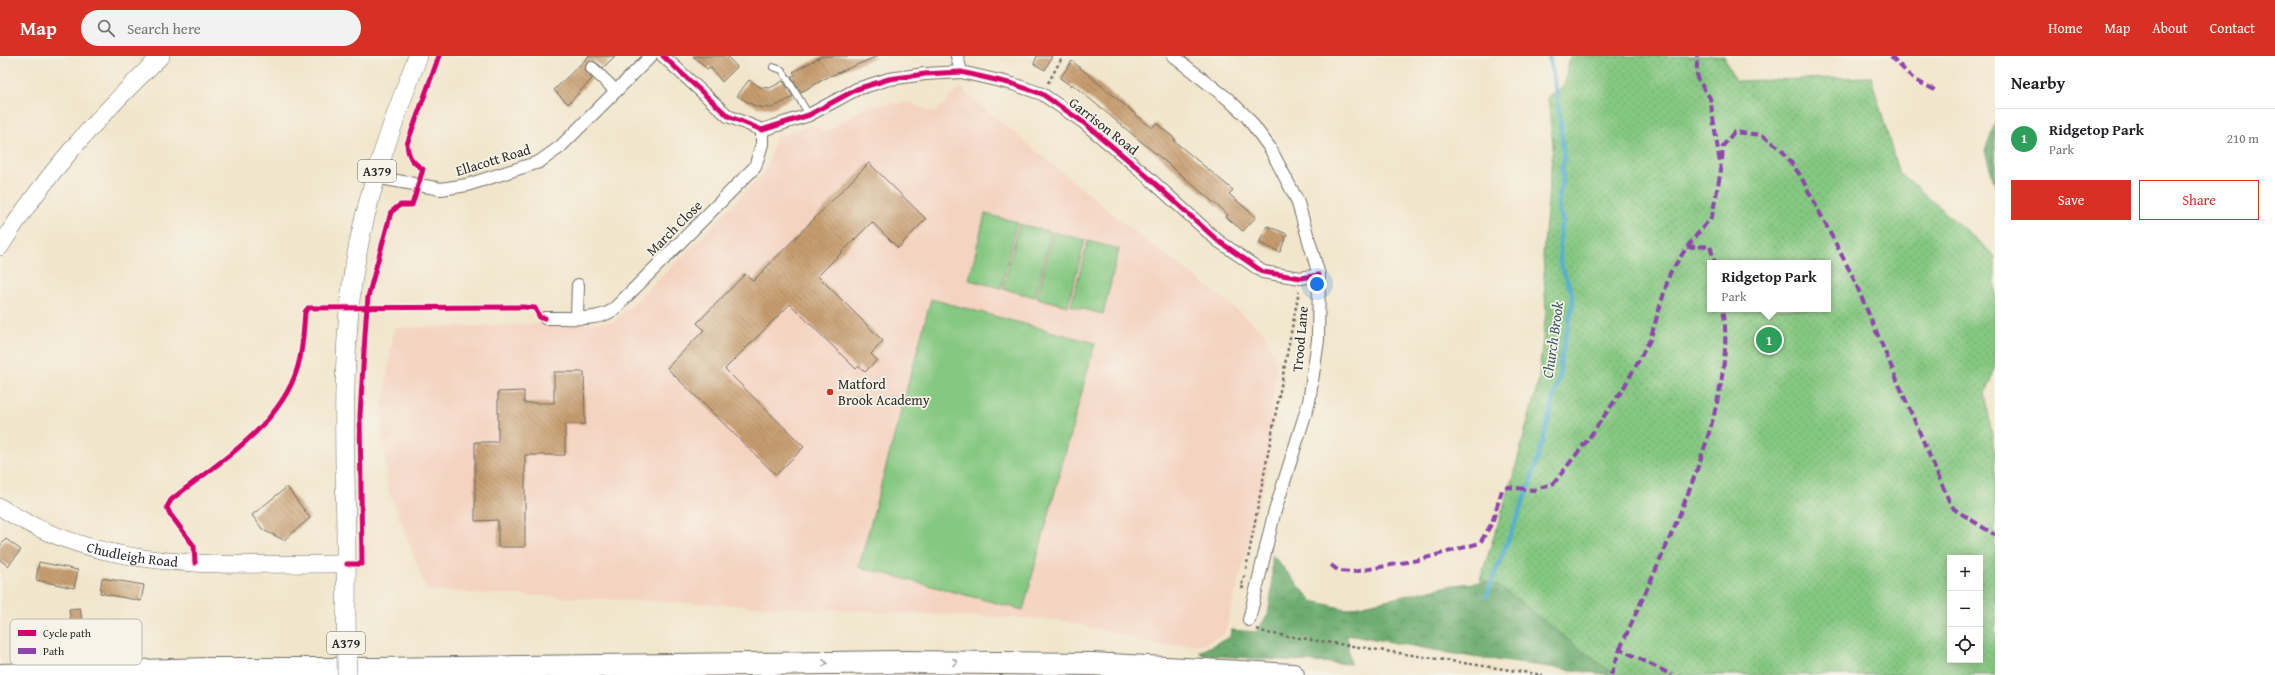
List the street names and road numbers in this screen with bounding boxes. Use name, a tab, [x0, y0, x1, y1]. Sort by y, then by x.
street label: Garrison Road	[1065, 92, 1143, 160]
street label: Ellacott Road	[453, 139, 533, 181]
road number: A379	[358, 160, 396, 182]
street label: March Close	[642, 195, 707, 260]
street label: Trood Lane	[1287, 305, 1313, 373]
street label: Chudleigh Road	[84, 537, 179, 572]
road number: A379	[327, 632, 365, 654]

